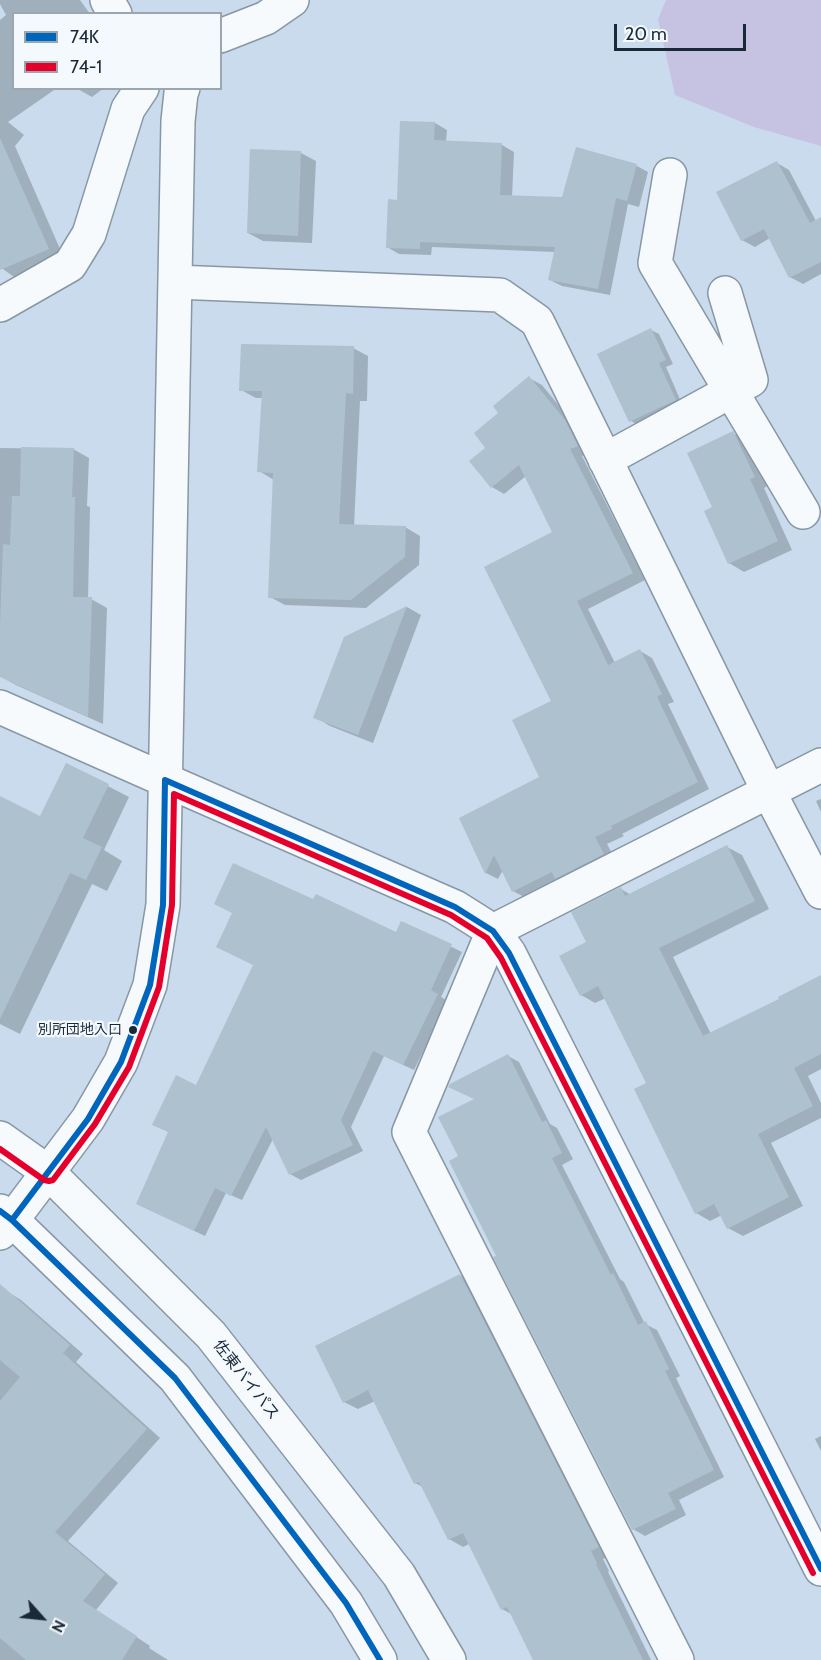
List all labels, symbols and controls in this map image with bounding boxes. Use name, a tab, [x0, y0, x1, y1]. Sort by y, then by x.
legend	[12, 12, 222, 90]
scale bar	[617, 12, 749, 50]
text: 20 m	[625, 23, 667, 45]
text: 74K	[70, 26, 99, 48]
text: 74-1	[70, 56, 102, 78]
place label: 別所団地入口	[38, 1022, 122, 1038]
marker: 別所団地入口	[127, 1024, 139, 1036]
street label: 佐東バイパス	[209, 1336, 283, 1424]
north arrow	[12, 1588, 72, 1648]
text: N	[47, 1617, 70, 1636]

